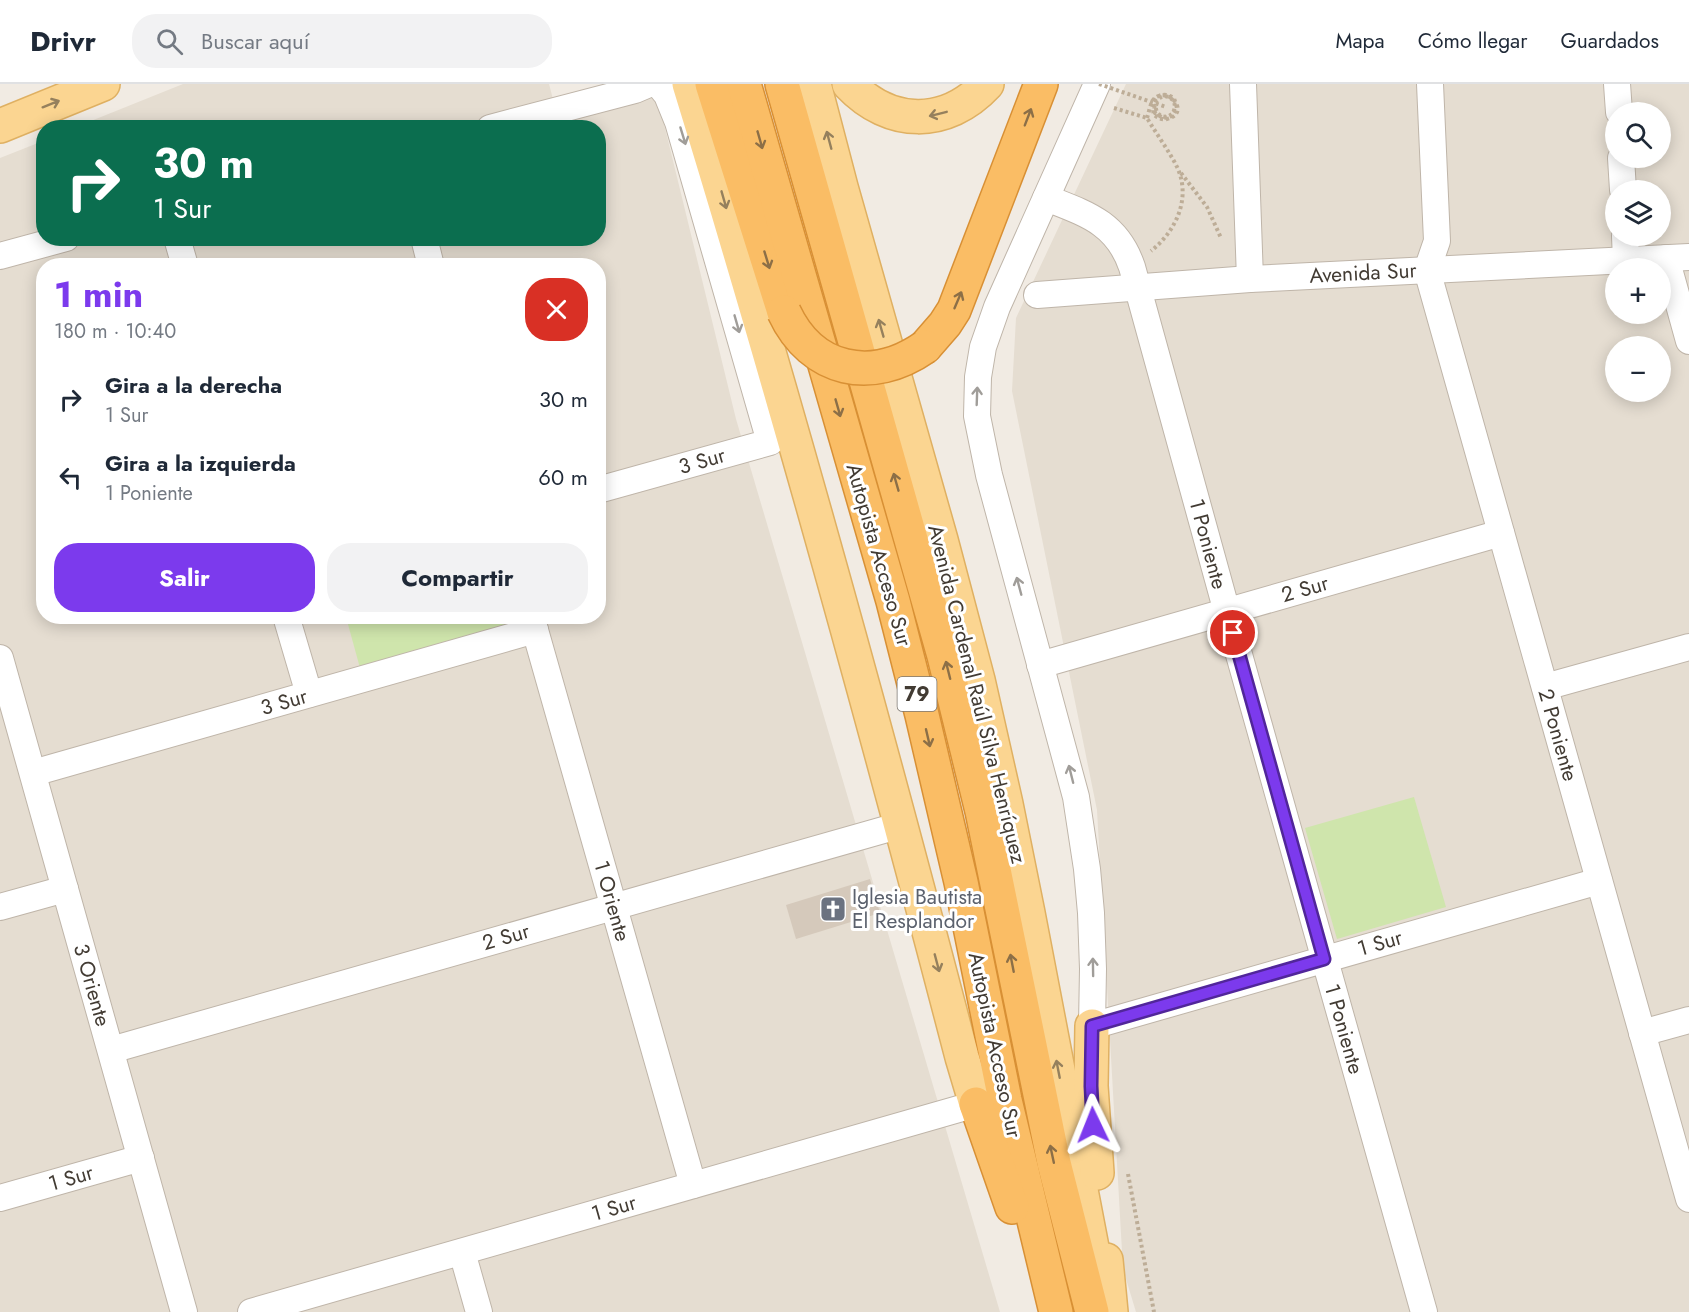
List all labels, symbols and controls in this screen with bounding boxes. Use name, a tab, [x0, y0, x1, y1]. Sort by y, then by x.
search box	[132, 14, 552, 68]
text: Drivr	[30, 21, 96, 62]
icon: search	[153, 25, 186, 58]
text: Buscar aquí	[201, 25, 309, 57]
text: Mapa	[1335, 26, 1385, 56]
text: Cómo llegar	[1418, 26, 1527, 56]
text: Guardados	[1560, 26, 1659, 56]
one-way arrow	[42, 98, 60, 109]
map controls	[1605, 102, 1671, 402]
button: search	[1605, 102, 1671, 168]
one-way arrow	[929, 109, 948, 120]
one-way arrow	[1023, 109, 1034, 127]
one-way arrow	[678, 126, 689, 145]
one-way arrow	[755, 130, 766, 149]
one-way arrow	[822, 131, 834, 150]
text: 30 m	[153, 133, 254, 194]
icon: right	[54, 144, 132, 222]
button: layers	[1605, 180, 1671, 246]
text: 1 Sur	[153, 189, 211, 228]
one-way arrow	[719, 190, 730, 209]
one-way arrow	[762, 250, 773, 269]
street label: Avenida Sur	[1309, 255, 1418, 291]
button: +	[1605, 258, 1671, 324]
text: 1 min	[54, 268, 143, 320]
button: close	[525, 278, 588, 341]
one-way arrow	[953, 291, 964, 309]
one-way arrow	[732, 314, 743, 333]
text: 180 m · 10:40	[54, 317, 176, 346]
one-way arrow	[875, 319, 886, 338]
button: −	[1605, 336, 1671, 402]
text: Gira a la derecha	[105, 369, 282, 401]
icon: right	[54, 383, 87, 416]
text: 30 m	[539, 383, 588, 415]
one-way arrow	[971, 387, 983, 407]
one-way arrow	[832, 398, 844, 417]
text: 1 Sur	[105, 401, 148, 430]
street label: 3 Sur	[675, 440, 730, 482]
text: Gira a la izquierda	[105, 447, 296, 479]
street label: Autopista Acceso Sur	[839, 460, 920, 651]
icon: left	[54, 461, 87, 494]
text: 60 m	[538, 461, 588, 493]
one-way arrow	[890, 473, 901, 492]
text: 1 Poniente	[105, 479, 193, 508]
street label: 1 Poniente	[1182, 496, 1234, 593]
street label: Avenida Cardenal Raúl Silva Henríquez	[920, 521, 1034, 867]
button: Salir	[54, 543, 315, 612]
button: Compartir	[327, 543, 588, 612]
street label: 2 Sur	[1278, 568, 1333, 610]
one-way arrow	[1012, 577, 1024, 596]
pin	[1207, 607, 1258, 658]
icon: arrive	[1216, 616, 1249, 649]
one-way arrow	[941, 661, 953, 680]
road number: 79	[898, 677, 936, 711]
street label: 3 Sur	[257, 681, 312, 723]
street label: 2 Poniente	[1531, 685, 1586, 785]
one-way arrow	[922, 728, 934, 747]
one-way arrow	[1064, 765, 1076, 784]
street label: 1 Oriente	[586, 857, 638, 945]
place label: Iglesia Bautista El Resplandor	[852, 882, 982, 936]
church icon: Iglesia Bautista El Resplandor	[818, 894, 848, 924]
street label: 2 Sur	[479, 916, 534, 958]
street label: 1 Sur	[1354, 922, 1407, 964]
street label: 3 Oriente	[66, 940, 118, 1030]
street label: Autopista Acceso Sur	[961, 949, 1029, 1141]
one-way arrow	[932, 953, 944, 972]
one-way arrow	[1006, 953, 1017, 973]
one-way arrow	[1087, 958, 1099, 978]
street label: 1 Poniente	[1317, 981, 1371, 1078]
one-way arrow	[1052, 1059, 1063, 1079]
position arrow	[1061, 1093, 1125, 1157]
one-way arrow	[1046, 1144, 1057, 1164]
street label: 1 Sur	[45, 1157, 98, 1199]
street label: 1 Sur	[588, 1187, 641, 1229]

